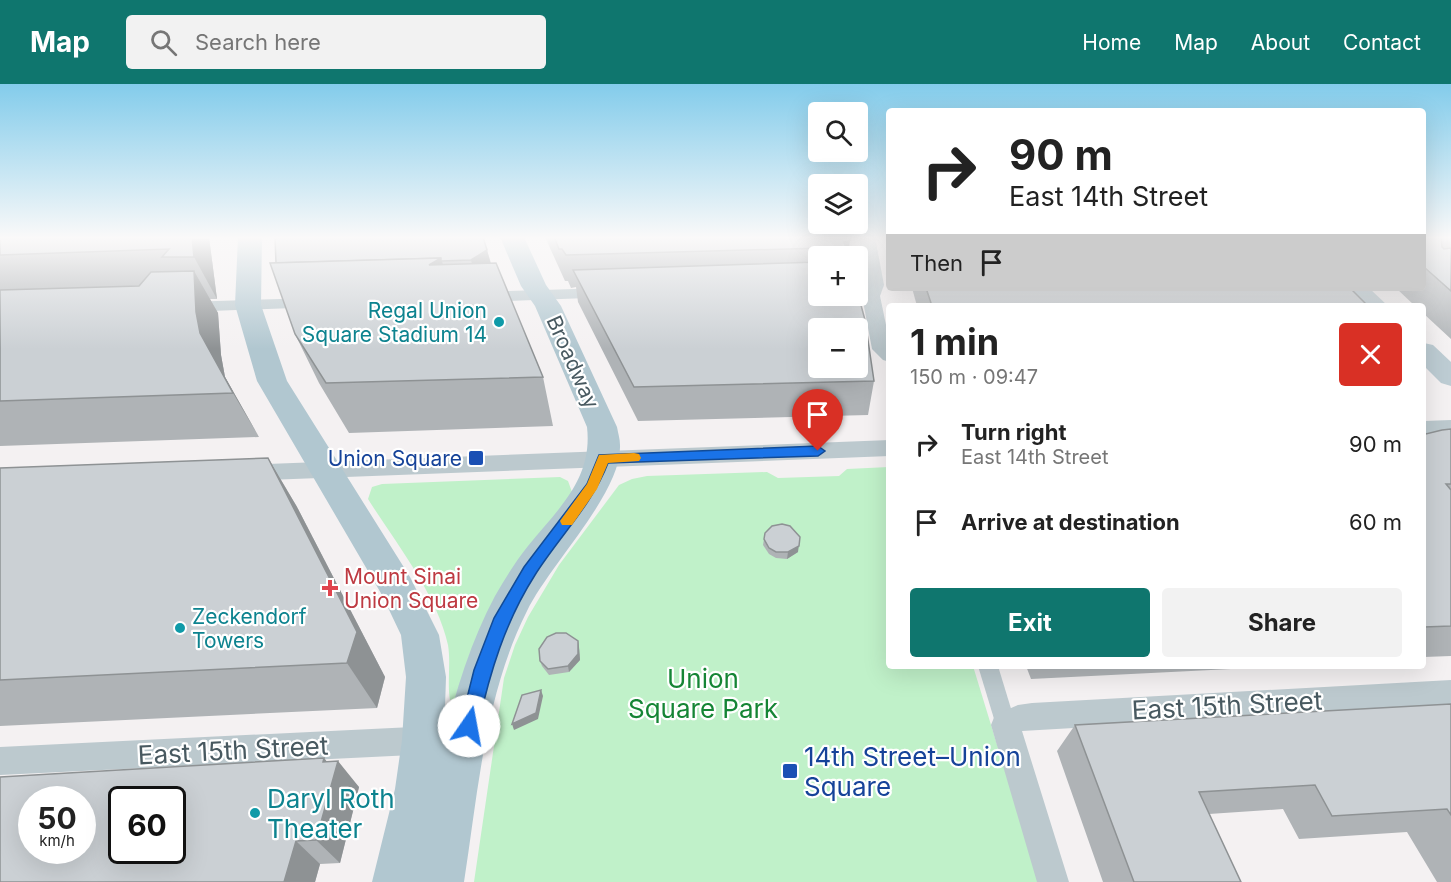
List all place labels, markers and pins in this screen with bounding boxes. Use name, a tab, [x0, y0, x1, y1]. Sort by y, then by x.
place label: Regal Union Square Stadium 14	[302, 298, 487, 347]
marker: Regal Union Square Stadium 14	[492, 315, 506, 329]
pin	[792, 389, 843, 451]
place label: Union Square	[328, 446, 462, 471]
marker: Union Square	[467, 449, 485, 467]
place label: Mount Sinai Union Square	[344, 564, 478, 613]
marker: Mount Sinai Union Square	[321, 579, 339, 597]
place label: Zeckendorf Towers	[192, 604, 307, 653]
marker: Zeckendorf Towers	[173, 621, 187, 635]
place label: 14th Street–Union Square	[804, 741, 1021, 802]
marker: 14th Street–Union Square	[781, 762, 799, 780]
place label: Daryl Roth Theater	[267, 783, 395, 844]
marker: Daryl Roth Theater	[248, 806, 262, 820]

